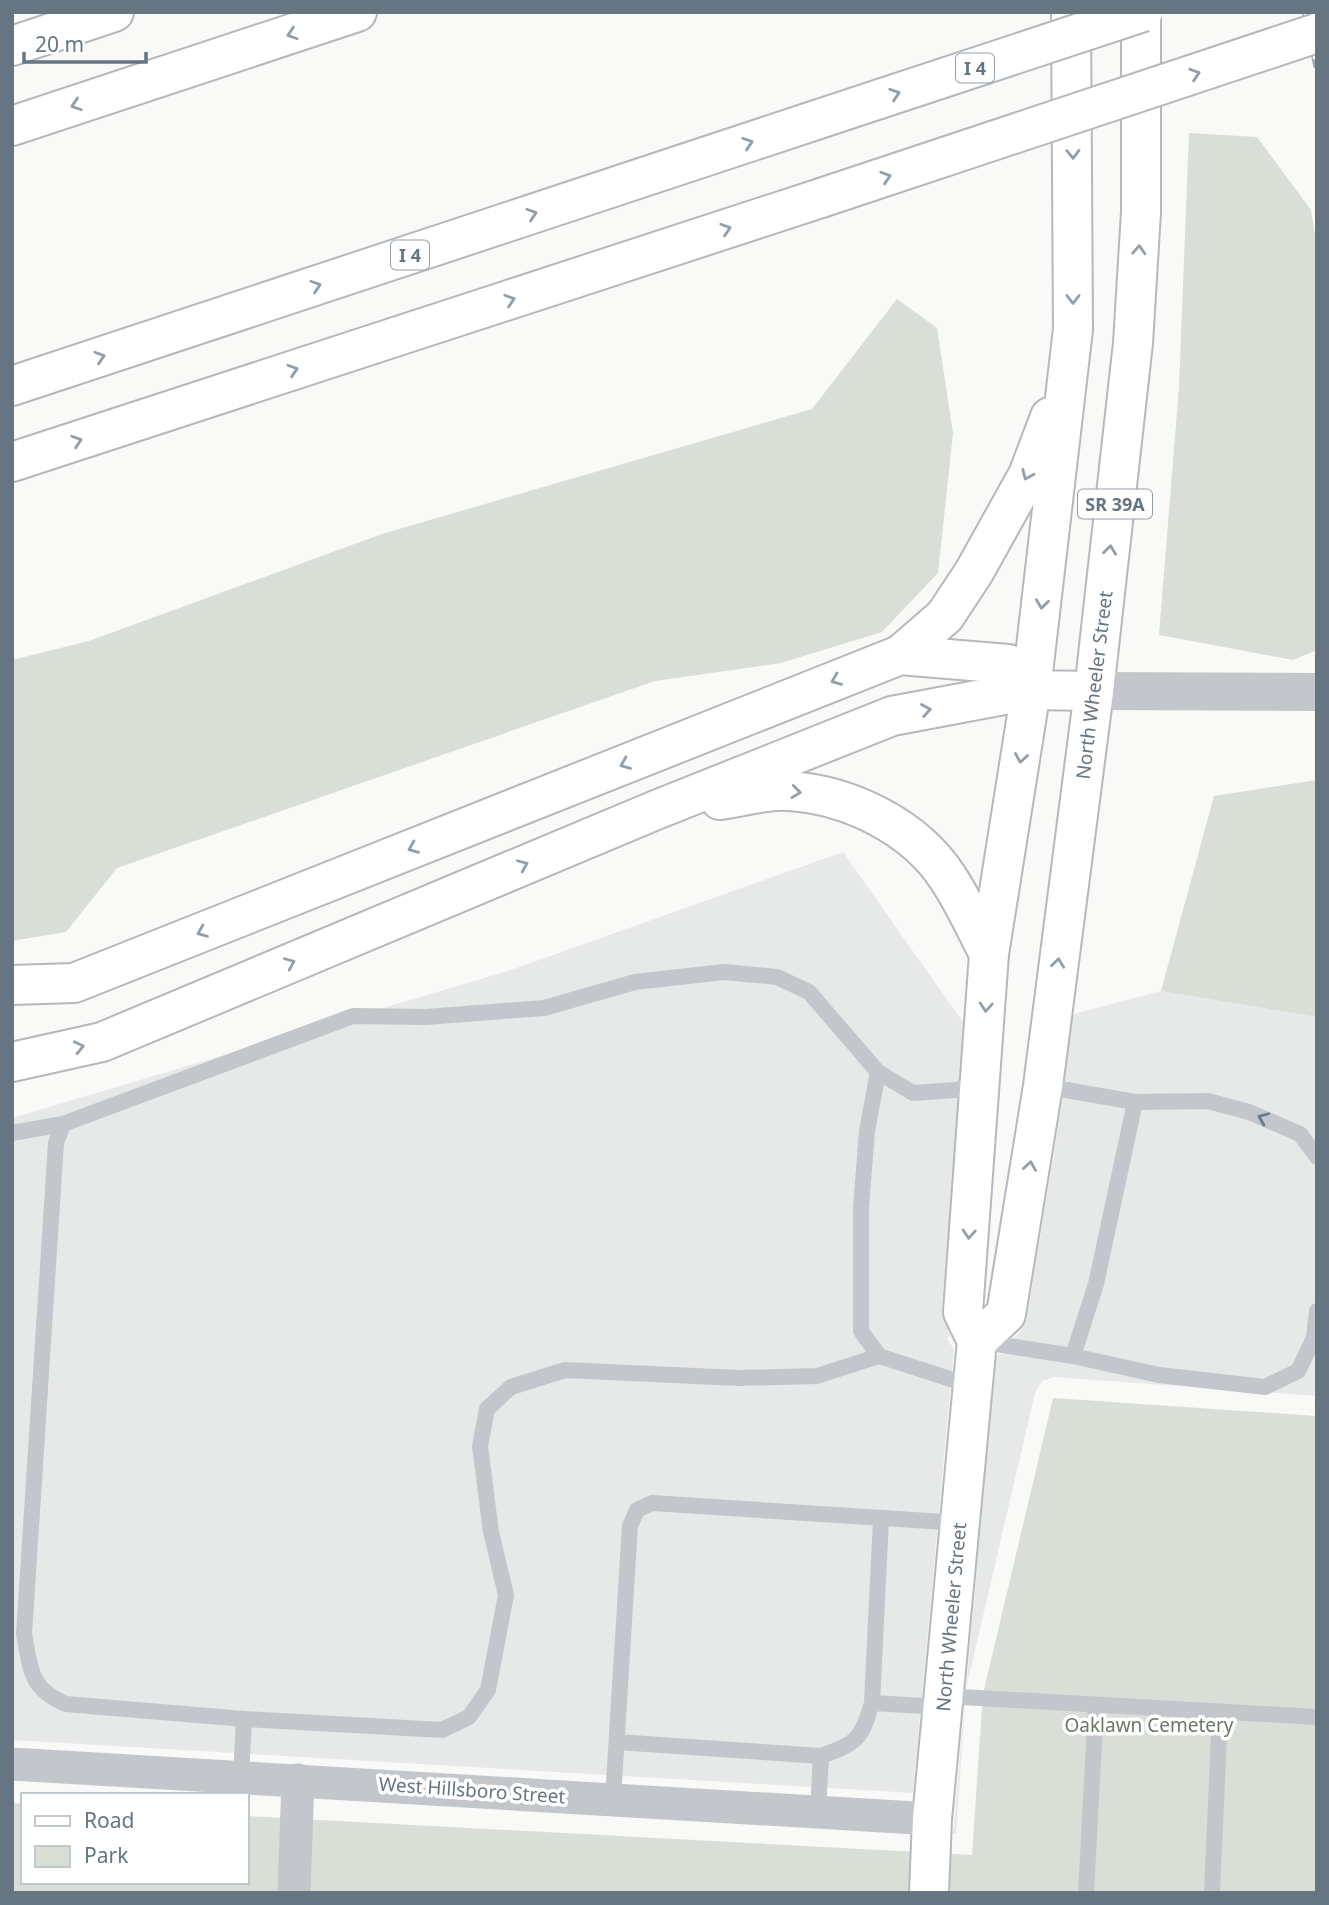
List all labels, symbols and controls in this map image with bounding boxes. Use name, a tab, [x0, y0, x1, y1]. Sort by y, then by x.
scale bar	[24, 21, 147, 65]
one-way arrow	[287, 25, 299, 40]
text: 20 m	[35, 30, 84, 58]
road number: I 4	[956, 54, 994, 82]
one-way arrow	[1188, 68, 1201, 82]
one-way arrow	[889, 88, 901, 102]
one-way arrow	[71, 96, 83, 111]
one-way arrow	[742, 137, 754, 151]
one-way arrow	[1065, 149, 1081, 160]
one-way arrow	[880, 170, 892, 185]
one-way arrow	[526, 208, 538, 223]
one-way arrow	[719, 223, 732, 237]
road number: I 4	[391, 241, 429, 270]
one-way arrow	[1131, 244, 1146, 255]
one-way arrow	[310, 280, 322, 294]
one-way arrow	[503, 294, 515, 308]
one-way arrow	[1065, 294, 1081, 305]
one-way arrow	[94, 351, 106, 365]
one-way arrow	[287, 364, 299, 379]
one-way arrow	[70, 435, 83, 449]
one-way arrow	[1021, 468, 1035, 480]
road number: SR 39A	[1078, 490, 1152, 518]
one-way arrow	[1102, 544, 1117, 555]
street label: North Wheeler Street	[1070, 589, 1118, 781]
one-way arrow	[1034, 598, 1049, 610]
one-way arrow	[831, 671, 843, 685]
one-way arrow	[920, 703, 932, 718]
one-way arrow	[1013, 752, 1028, 764]
one-way arrow	[619, 756, 632, 770]
one-way arrow	[790, 785, 802, 800]
one-way arrow	[408, 840, 420, 854]
one-way arrow	[517, 860, 529, 874]
one-way arrow	[197, 924, 209, 938]
one-way arrow	[283, 957, 295, 971]
one-way arrow	[1050, 957, 1065, 969]
one-way arrow	[979, 1002, 994, 1013]
one-way arrow	[73, 1041, 85, 1055]
one-way arrow	[1258, 1113, 1270, 1127]
one-way arrow	[1022, 1160, 1037, 1171]
one-way arrow	[962, 1229, 977, 1240]
street label: North Wheeler Street	[930, 1521, 972, 1713]
park label: Oaklawn Cemetery	[1064, 1712, 1234, 1738]
street label: West Hillsboro Street	[378, 1771, 566, 1809]
legend	[21, 1793, 248, 1884]
text: Road	[84, 1806, 134, 1834]
text: Park	[84, 1841, 129, 1869]

